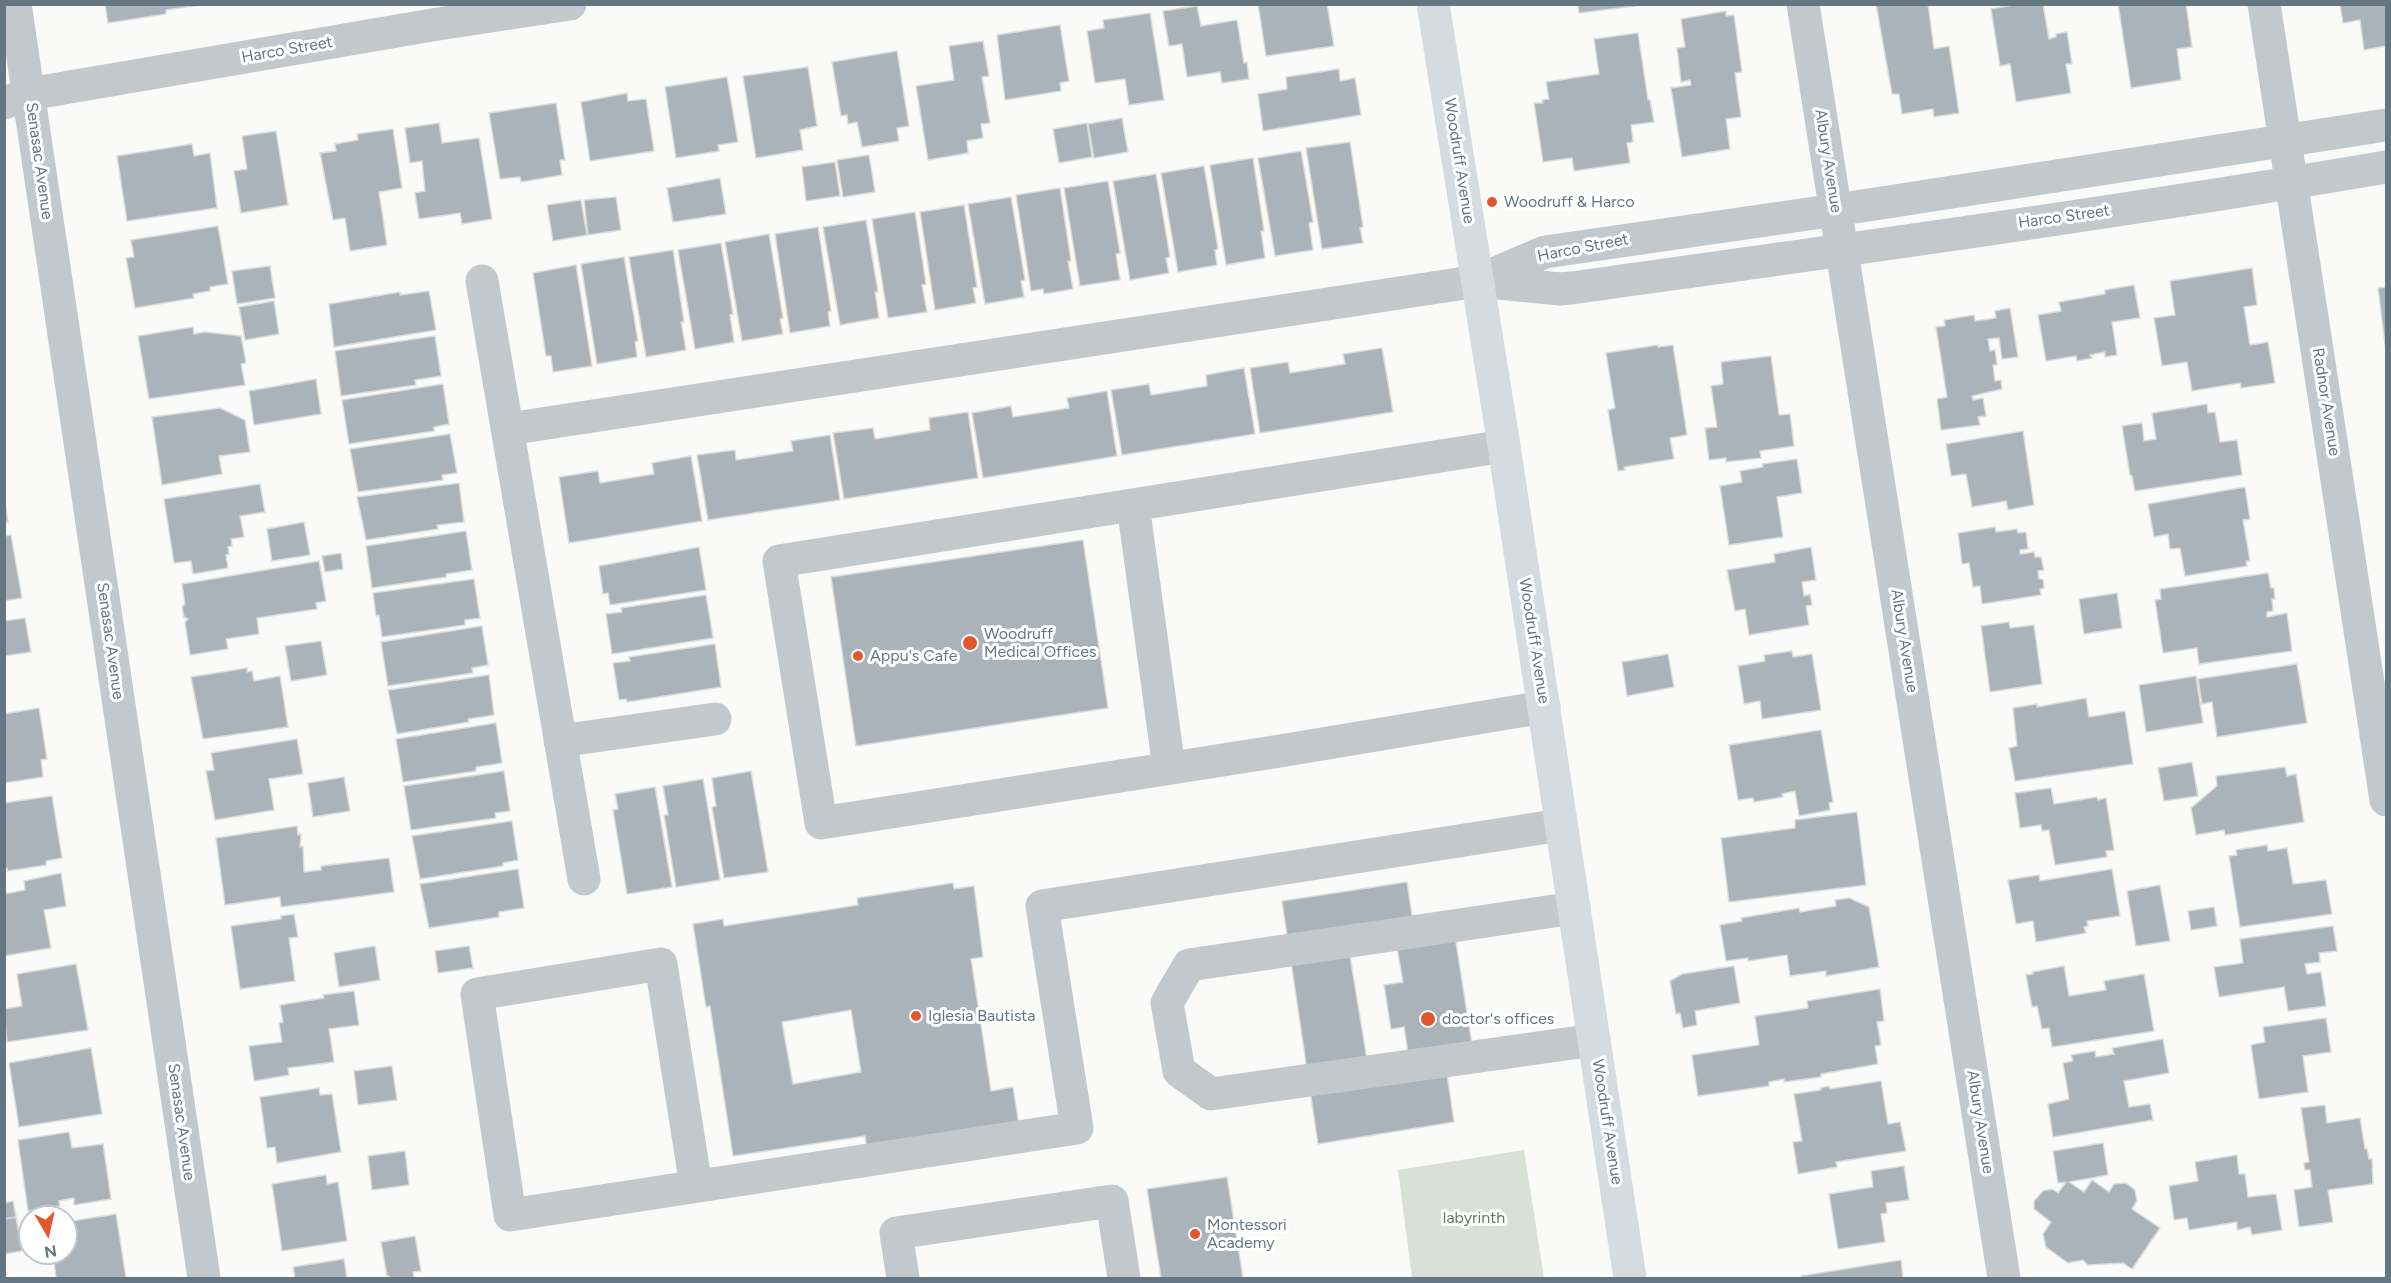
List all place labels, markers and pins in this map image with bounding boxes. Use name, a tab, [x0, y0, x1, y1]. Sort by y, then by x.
place label: Woodruff & Harco	[1504, 192, 1635, 212]
marker: Woodruff & Harco	[1485, 195, 1499, 209]
place label: Woodruff Medical Offices	[984, 624, 1096, 662]
marker: Woodruff Medical Offices	[961, 634, 979, 652]
place label: Appu's Cafe	[870, 646, 958, 666]
marker: Appu's Cafe	[851, 649, 865, 663]
place label: Iglesia Bautista	[928, 1006, 1036, 1026]
marker: Iglesia Bautista	[909, 1009, 923, 1023]
place label: doctor's offices	[1442, 1009, 1554, 1029]
marker: doctor's offices	[1419, 1010, 1437, 1028]
place label: Montessori Academy	[1207, 1215, 1287, 1253]
marker: Montessori Academy	[1188, 1227, 1202, 1241]

